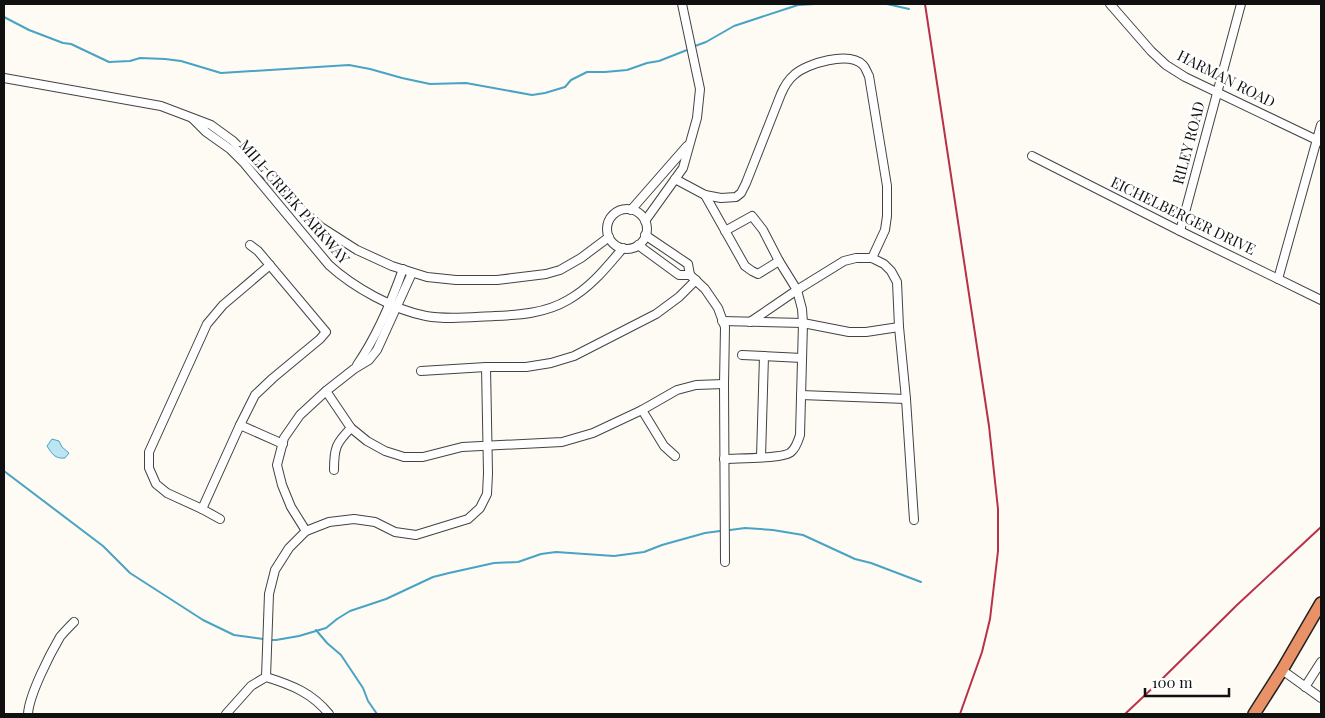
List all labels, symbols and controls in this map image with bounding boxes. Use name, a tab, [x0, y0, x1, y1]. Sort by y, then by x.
street label: HARMAN ROAD	[1174, 45, 1279, 111]
street label: RILEY ROAD	[1167, 99, 1209, 187]
street label: MILL CREEK PARKWAY	[235, 135, 354, 268]
street label: EICHELBERGER DRIVE	[1108, 171, 1259, 259]
scale bar	[1145, 666, 1229, 698]
text: 100 m	[1152, 672, 1193, 692]

